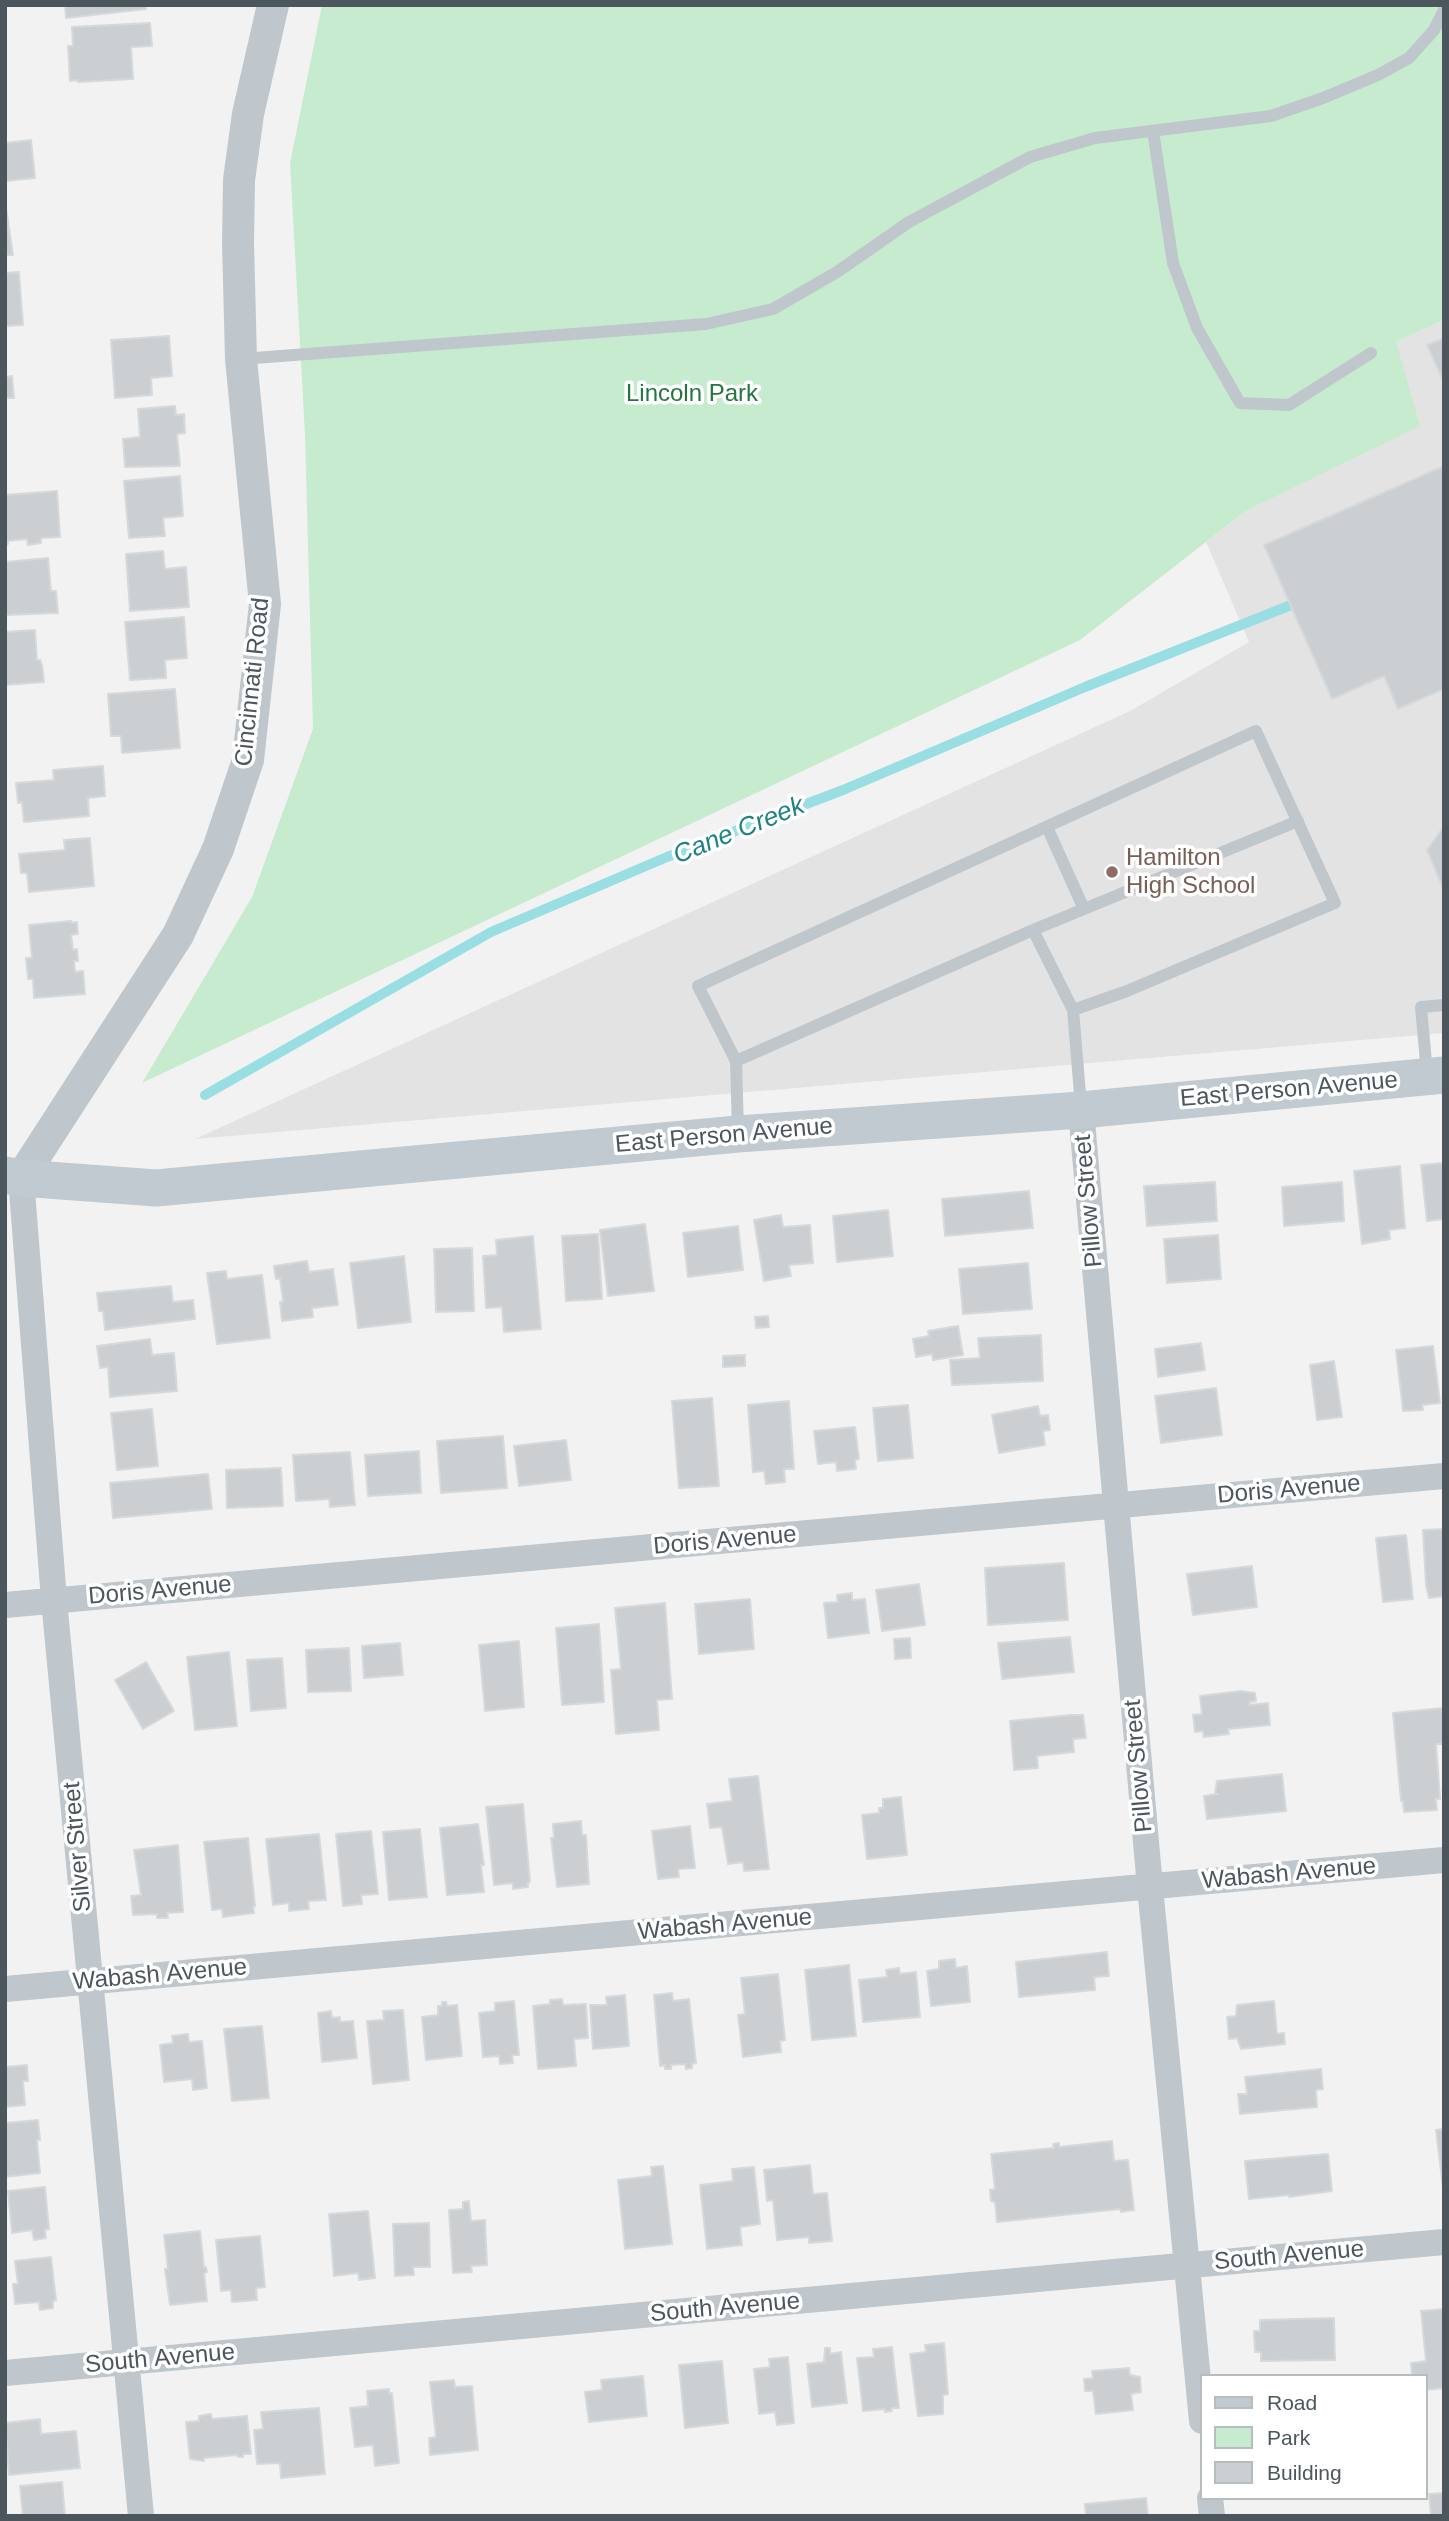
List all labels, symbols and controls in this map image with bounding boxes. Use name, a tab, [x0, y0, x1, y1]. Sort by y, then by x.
park label: Lincoln Park	[626, 380, 758, 408]
street label: Cincinnati Road	[230, 596, 276, 768]
water label: Cane Creek	[669, 791, 809, 871]
place label: Hamilton High School	[1126, 844, 1255, 900]
marker: Hamilton High School	[1104, 864, 1120, 880]
street label: East Person Avenue	[1179, 1066, 1399, 1114]
street label: East Person Avenue	[614, 1112, 834, 1160]
street label: Pillow Street	[1069, 1133, 1109, 1269]
street label: Doris Avenue	[1216, 1469, 1362, 1511]
street label: Doris Avenue	[652, 1520, 798, 1562]
street label: Doris Avenue	[87, 1570, 233, 1612]
street label: Pillow Street	[1119, 1698, 1159, 1834]
street label: Silver Street	[58, 1781, 98, 1913]
street label: Wabash Avenue	[1201, 1852, 1377, 1896]
street label: Wabash Avenue	[637, 1903, 813, 1947]
street label: Wabash Avenue	[72, 1953, 248, 1997]
street label: South Avenue	[1213, 2235, 1365, 2277]
street label: South Avenue	[649, 2287, 801, 2329]
street label: South Avenue	[84, 2338, 236, 2380]
legend	[1200, 2374, 1428, 2500]
text: Road	[1267, 2391, 1317, 2414]
text: Park	[1267, 2426, 1310, 2449]
text: Building	[1267, 2461, 1342, 2484]

